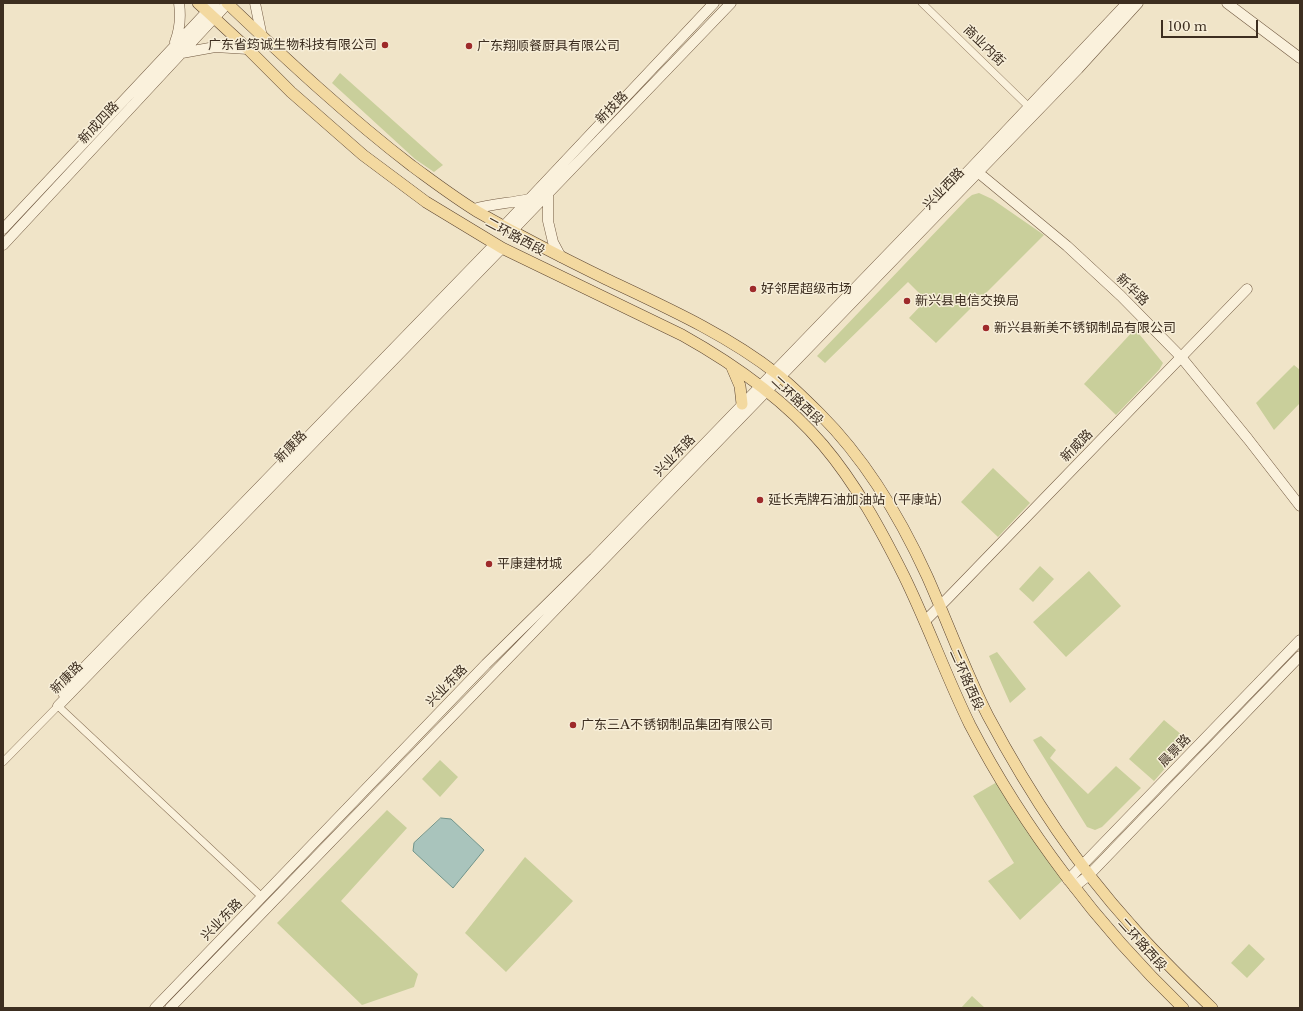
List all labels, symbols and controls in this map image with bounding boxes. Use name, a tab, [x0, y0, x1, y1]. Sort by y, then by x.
scale bar	[1163, 12, 1260, 38]
text: 100 m	[1168, 19, 1207, 34]
street label: 商业内街	[960, 22, 1008, 70]
place label: 广东省筠诚生物科技有限公司	[208, 37, 377, 53]
place label: 广东翔顺餐厨具有限公司	[477, 38, 620, 54]
marker: 广东省筠诚生物科技有限公司	[380, 40, 390, 50]
marker: 广东翔顺餐厨具有限公司	[464, 41, 474, 51]
street label: 新技路	[593, 89, 631, 127]
street label: 新成四路	[76, 99, 122, 147]
street label: 兴业西路	[920, 165, 968, 213]
street label: 二环路西段	[483, 215, 547, 259]
street label: 新华路	[1113, 271, 1151, 309]
place label: 好邻居超级市场	[761, 281, 852, 297]
marker: 好邻居超级市场	[748, 284, 758, 294]
place label: 新兴县电信交换局	[915, 293, 1019, 309]
marker: 新兴县电信交换局	[902, 296, 912, 306]
place label: 新兴县新美不锈钢制品有限公司	[994, 320, 1176, 336]
marker: 新兴县新美不锈钢制品有限公司	[981, 323, 991, 333]
street label: 二环路西段	[768, 373, 826, 429]
street label: 新威路	[1058, 427, 1096, 465]
street label: 新康路	[272, 428, 310, 466]
street label: 兴业东路	[651, 432, 699, 480]
place label: 延长壳牌石油加油站（平康站）	[768, 492, 950, 508]
marker: 延长壳牌石油加油站（平康站）	[755, 495, 765, 505]
place label: 平康建材城	[497, 556, 562, 572]
marker: 平康建材城	[484, 559, 494, 569]
street label: 二环路西段	[946, 647, 986, 713]
street label: 新康路	[48, 659, 86, 697]
street label: 兴业东路	[423, 662, 471, 710]
place label: 广东三A不锈钢制品集团有限公司	[581, 717, 773, 733]
marker: 广东三A不锈钢制品集团有限公司	[568, 720, 578, 730]
street label: 晨景路	[1156, 732, 1194, 770]
street label: 兴业东路	[198, 896, 246, 944]
street label: 二环路西段	[1114, 916, 1170, 974]

